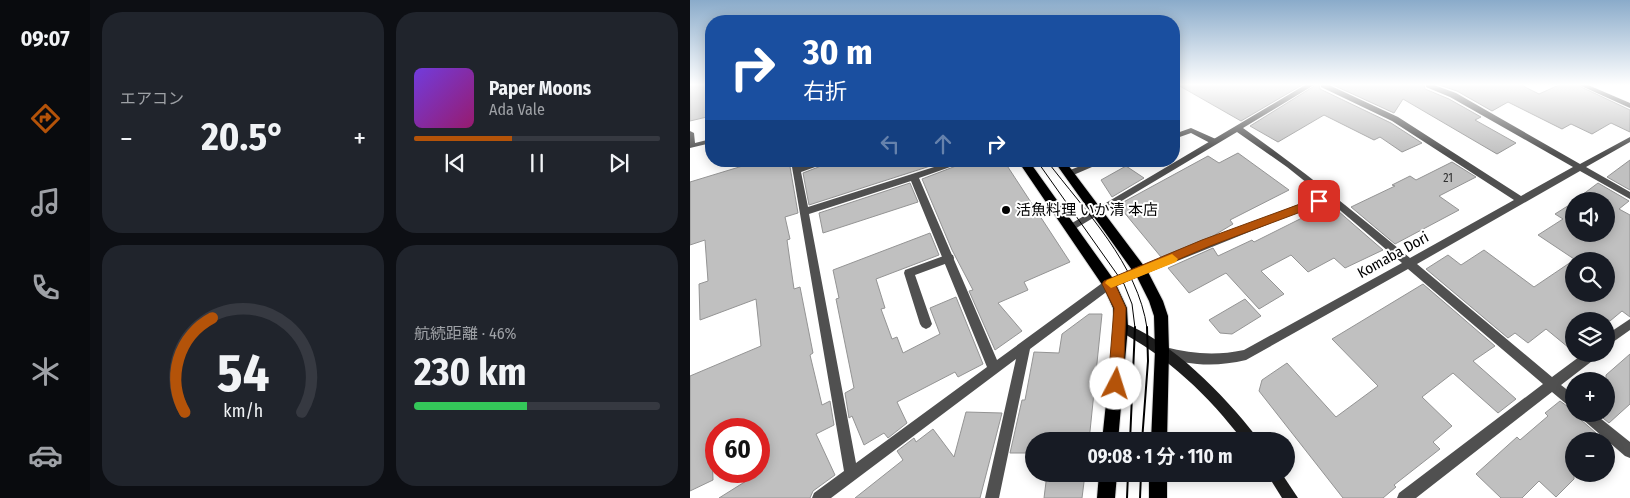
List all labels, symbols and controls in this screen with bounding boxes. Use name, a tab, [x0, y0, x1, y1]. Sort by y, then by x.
text: 09:07	[20, 25, 70, 52]
text: 30 m	[803, 31, 873, 73]
icon: right	[720, 35, 785, 100]
text: Paper Moons	[489, 77, 591, 100]
text: 右折	[803, 78, 847, 105]
text: エアコン	[120, 89, 184, 108]
text: Ada Vale	[489, 100, 545, 119]
icon: directions	[28, 101, 63, 136]
text: 20.5°	[201, 114, 285, 160]
text: −	[120, 122, 133, 155]
text: +	[353, 122, 366, 155]
icon: left	[876, 130, 904, 158]
icon: ahead	[929, 130, 957, 158]
icon: right	[982, 130, 1010, 158]
icon: previous	[441, 149, 469, 177]
icon: pause	[523, 149, 551, 177]
icon: next	[605, 149, 633, 177]
house number: 21	[1443, 171, 1453, 185]
pin	[1298, 180, 1340, 222]
icon: music	[28, 185, 63, 220]
icon: arrive	[1305, 187, 1333, 215]
map controls	[1565, 192, 1615, 482]
button: sound	[1565, 192, 1615, 242]
place label: 活魚料理 いか清 本店	[1016, 201, 1158, 219]
marker: 活魚料理 いか清 本店	[1000, 204, 1012, 216]
street label: Komaba Dori	[1354, 228, 1432, 282]
button: search	[1565, 252, 1615, 302]
icon: phone	[28, 270, 63, 305]
button: layers	[1565, 312, 1615, 362]
text: 航続距離 · 46%	[414, 324, 517, 343]
text: 54	[217, 342, 269, 405]
text: 230 km	[414, 349, 527, 395]
icon: climate	[28, 354, 63, 389]
position arrow	[1089, 357, 1141, 409]
button: +	[1565, 372, 1615, 422]
text: km/h	[223, 400, 263, 422]
speed limit sign: 60	[705, 418, 770, 483]
button: −	[1565, 432, 1615, 482]
icon: car	[28, 438, 63, 473]
text: 09:08 · 1 分 · 110 m	[1088, 445, 1232, 468]

